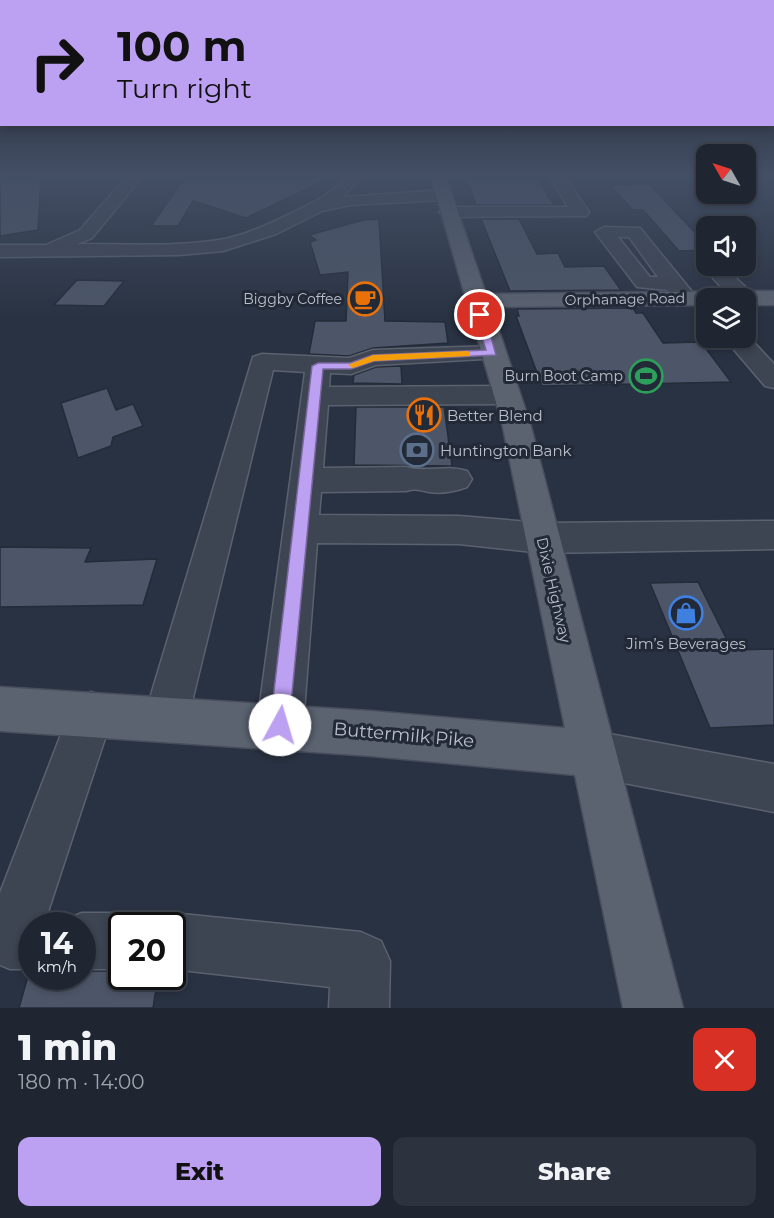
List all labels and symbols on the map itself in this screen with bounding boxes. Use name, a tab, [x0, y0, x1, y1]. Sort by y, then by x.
north arrow	[696, 144, 756, 204]
cafe icon: Biggby Coffee	[347, 281, 383, 317]
pin	[454, 289, 505, 340]
street label: Orphanage Road	[565, 289, 685, 309]
place label: Biggby Coffee	[243, 290, 342, 308]
sports icon: Burn Boot Camp	[628, 358, 664, 394]
place label: Burn Boot Camp	[505, 367, 623, 385]
restaurant icon: Better Blend	[406, 397, 442, 433]
place label: Better Blend	[447, 406, 543, 425]
bank icon: Huntington Bank	[399, 432, 435, 468]
place label: Huntington Bank	[440, 441, 572, 460]
street label: Dixie Highway	[533, 535, 576, 645]
shop icon: Jim’s Beverages	[668, 595, 704, 631]
place label: Jim’s Beverages	[625, 634, 746, 653]
position arrow	[248, 693, 312, 757]
street label: Buttermilk Pike	[333, 718, 475, 752]
speed limit sign: 20	[108, 912, 186, 990]

